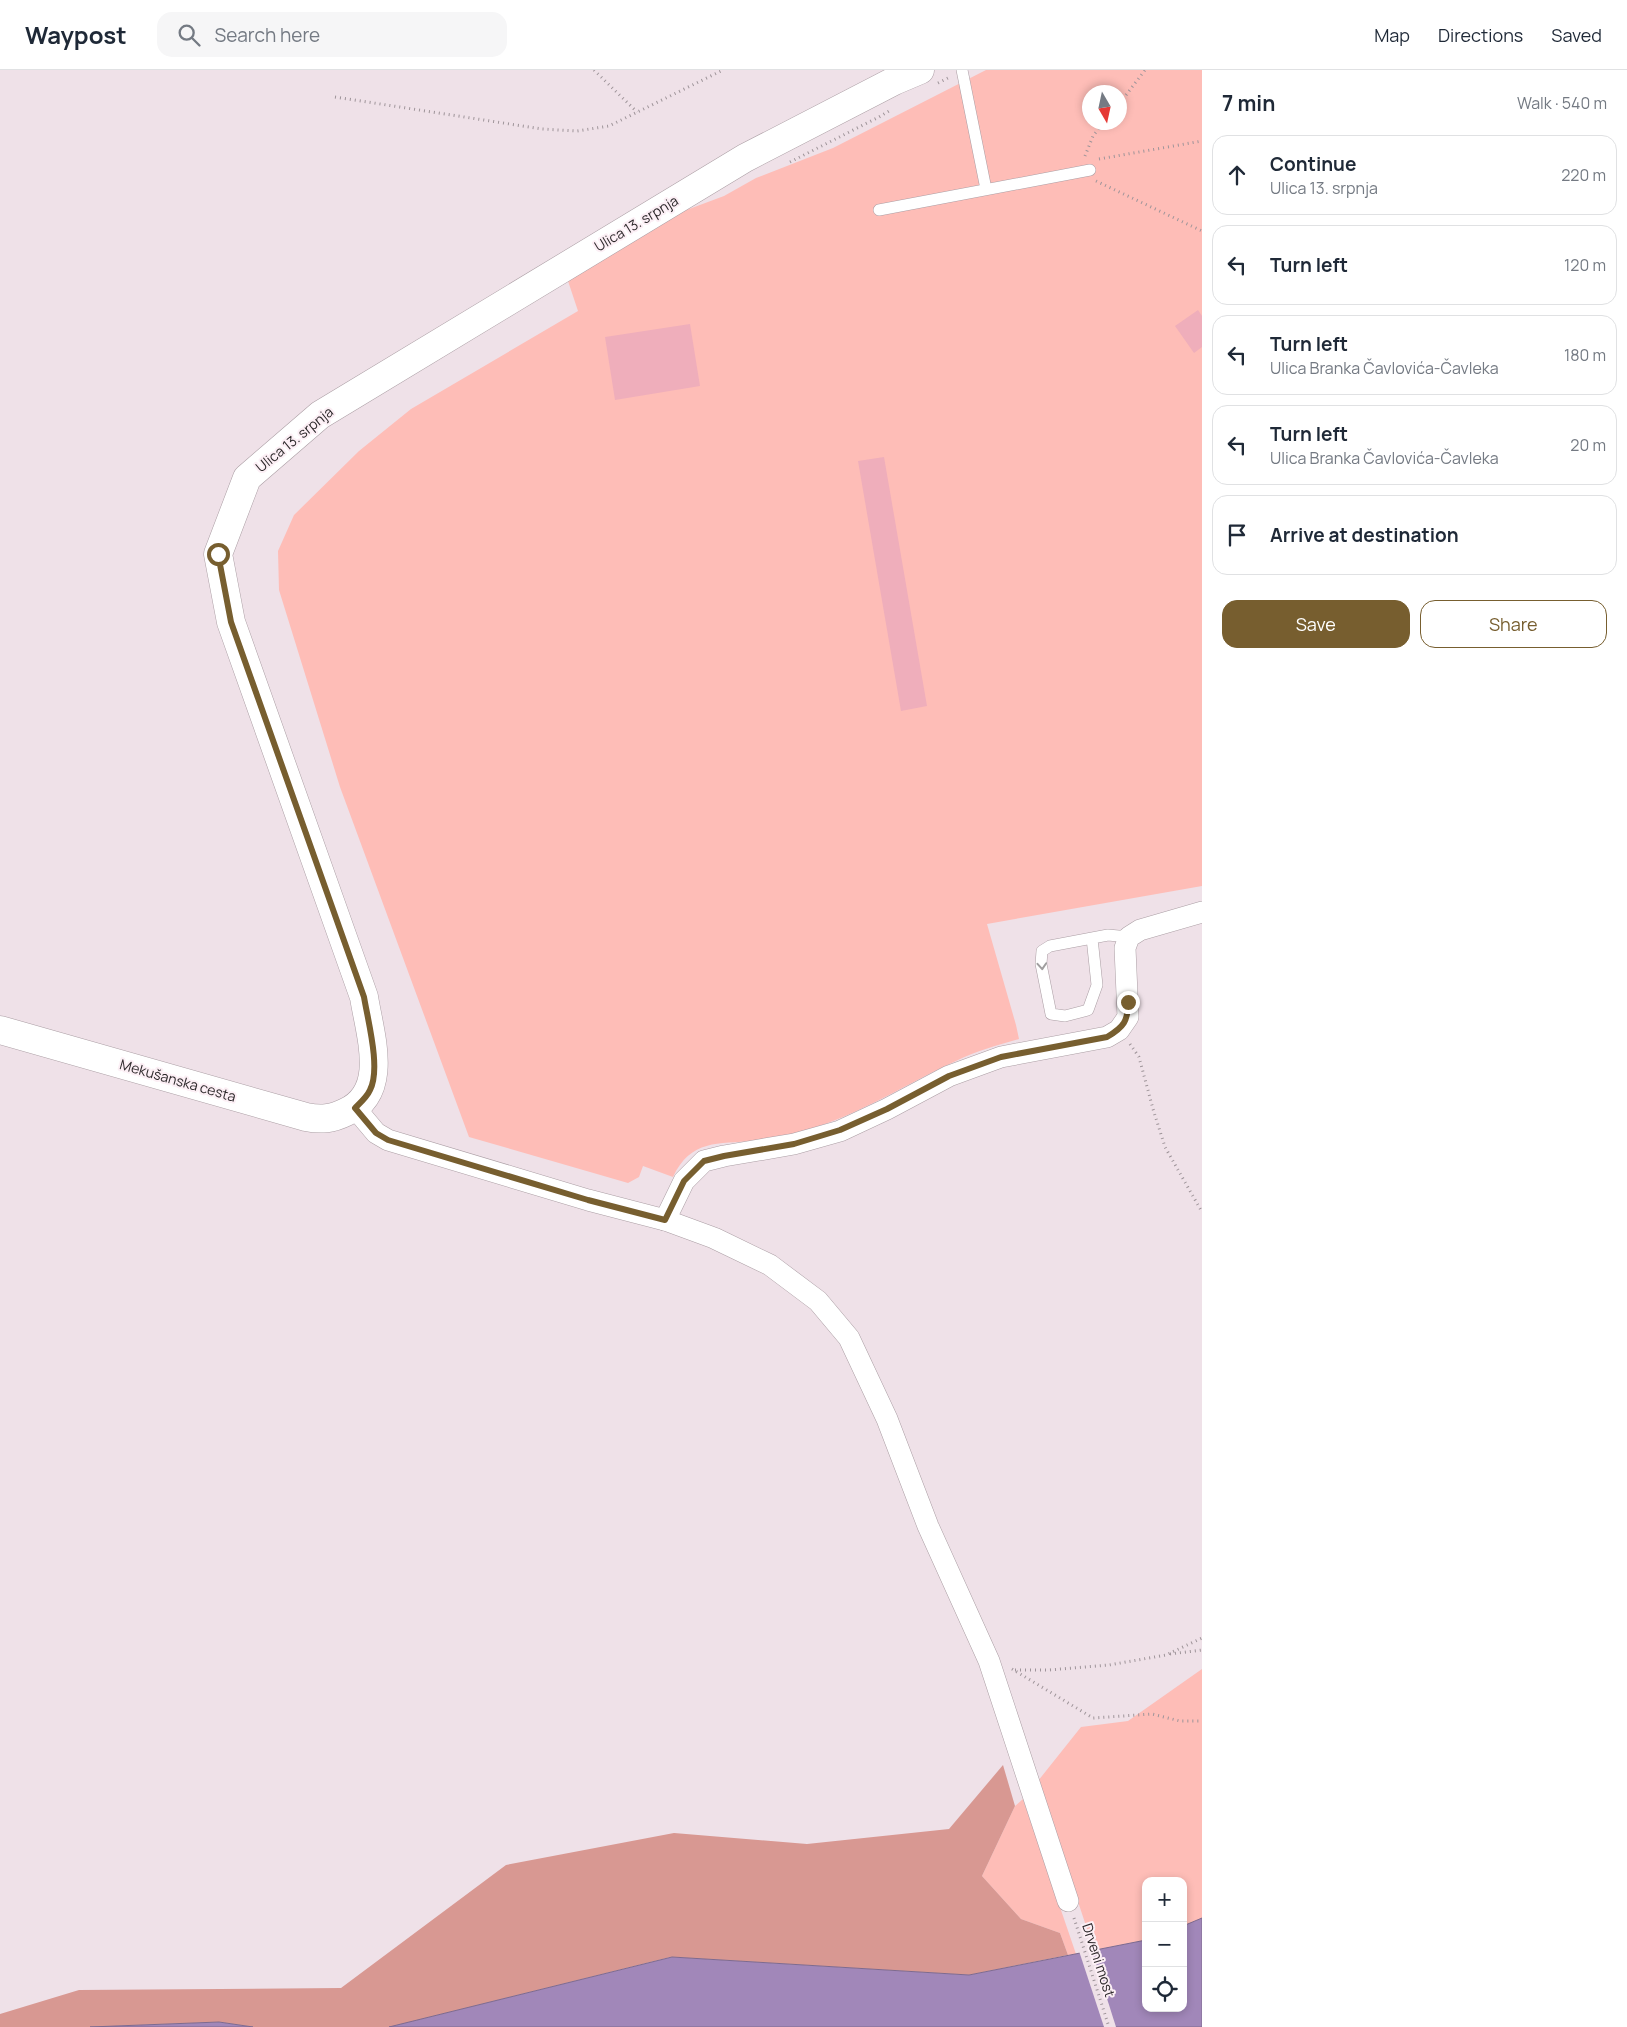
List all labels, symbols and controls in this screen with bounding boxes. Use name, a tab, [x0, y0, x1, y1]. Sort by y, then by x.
search box	[157, 12, 507, 57]
text: Waypost	[25, 18, 127, 51]
icon: search	[175, 21, 203, 49]
text: Search here	[215, 22, 320, 48]
text: Map	[1374, 23, 1410, 47]
text: Directions	[1438, 23, 1523, 47]
text: Saved	[1551, 23, 1602, 47]
north arrow	[1082, 85, 1127, 130]
text: 7 min	[1222, 89, 1275, 117]
text: Walk · 540 m	[1517, 92, 1607, 114]
text: Continue	[1270, 151, 1356, 177]
icon: ahead	[1223, 161, 1251, 189]
text: 220 m	[1561, 164, 1606, 186]
text: Ulica 13. srpnja	[1270, 177, 1378, 199]
street label: Ulica 13. srpnja	[591, 191, 681, 255]
icon: left	[1223, 251, 1251, 279]
text: Turn left	[1270, 252, 1348, 278]
text: 120 m	[1564, 254, 1606, 276]
text: Turn left	[1270, 331, 1348, 357]
icon: left	[1223, 341, 1251, 369]
text: 180 m	[1564, 344, 1606, 366]
text: Ulica Branka Čavlovića-Čavleka	[1270, 357, 1499, 379]
street label: Ulica 13. srpnja	[251, 402, 337, 476]
text: Turn left	[1270, 421, 1348, 447]
icon: left	[1223, 431, 1251, 459]
text: 20 m	[1570, 434, 1606, 456]
text: Ulica Branka Čavlovića-Čavleka	[1270, 447, 1499, 469]
icon: arrive	[1223, 521, 1251, 549]
text: Arrive at destination	[1270, 522, 1459, 548]
route start	[207, 543, 230, 566]
button: Save	[1222, 600, 1410, 648]
button: Share	[1420, 600, 1607, 648]
one-way arrow	[1037, 962, 1048, 970]
route end	[1117, 991, 1140, 1014]
street label: Mekušanska cesta	[118, 1054, 238, 1106]
map controls	[1142, 1877, 1187, 2012]
button: +	[1142, 1877, 1187, 1922]
street label: Drveni most	[1078, 1921, 1120, 2000]
button: −	[1142, 1922, 1187, 1967]
button: locate	[1142, 1967, 1187, 2012]

